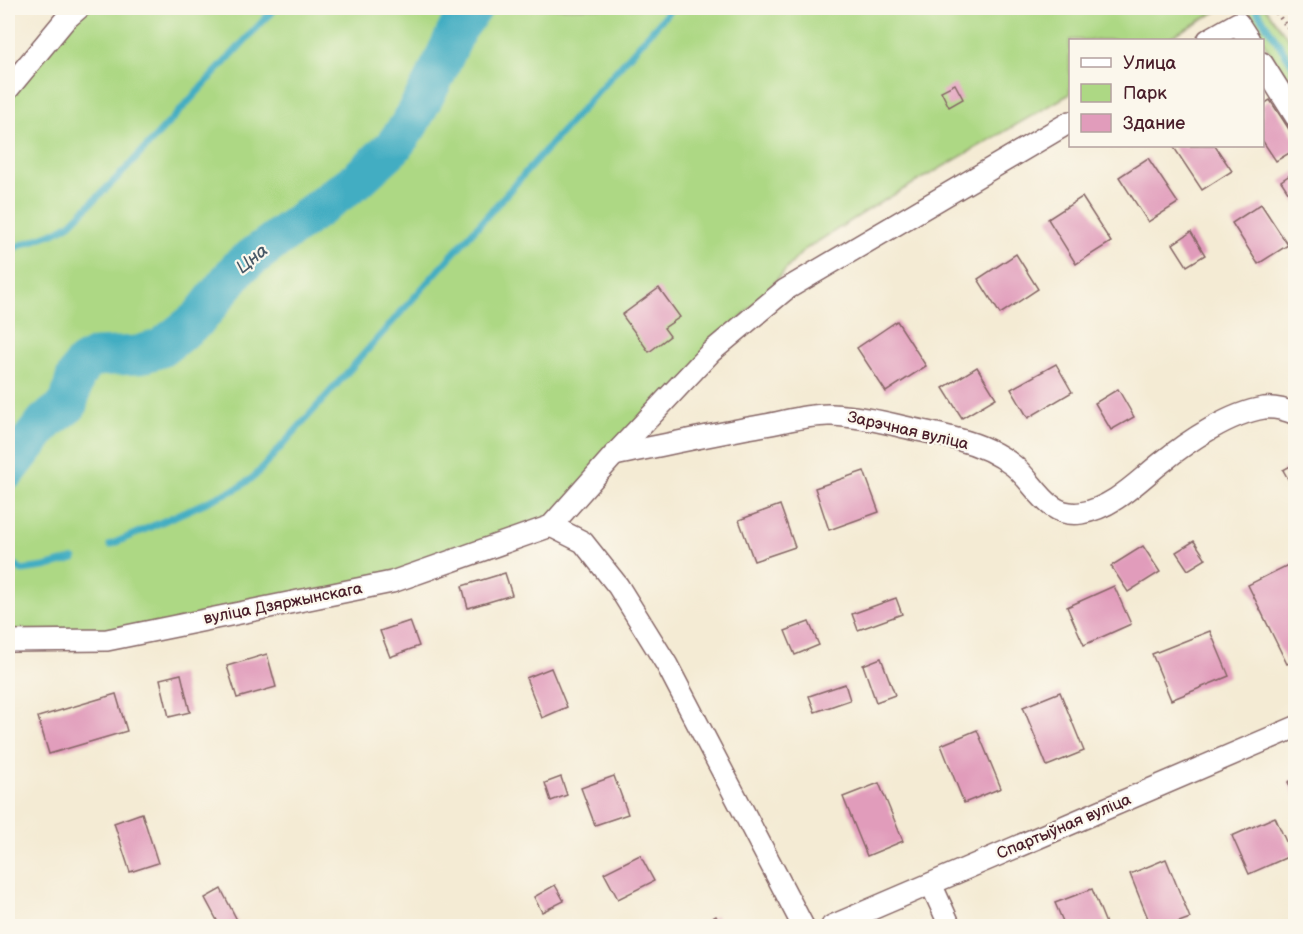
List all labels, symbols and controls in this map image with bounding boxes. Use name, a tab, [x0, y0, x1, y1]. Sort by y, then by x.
legend	[1069, 39, 1264, 147]
text: Улица	[1123, 53, 1177, 74]
text: Парк	[1123, 83, 1167, 104]
text: Здание	[1123, 113, 1185, 134]
water label: Цна	[232, 240, 272, 278]
street label: Зарэчная вуліца	[846, 408, 971, 454]
street label: вуліца Дзяржынскага	[202, 579, 364, 629]
street label: Спартыўная вуліца	[994, 790, 1134, 864]

